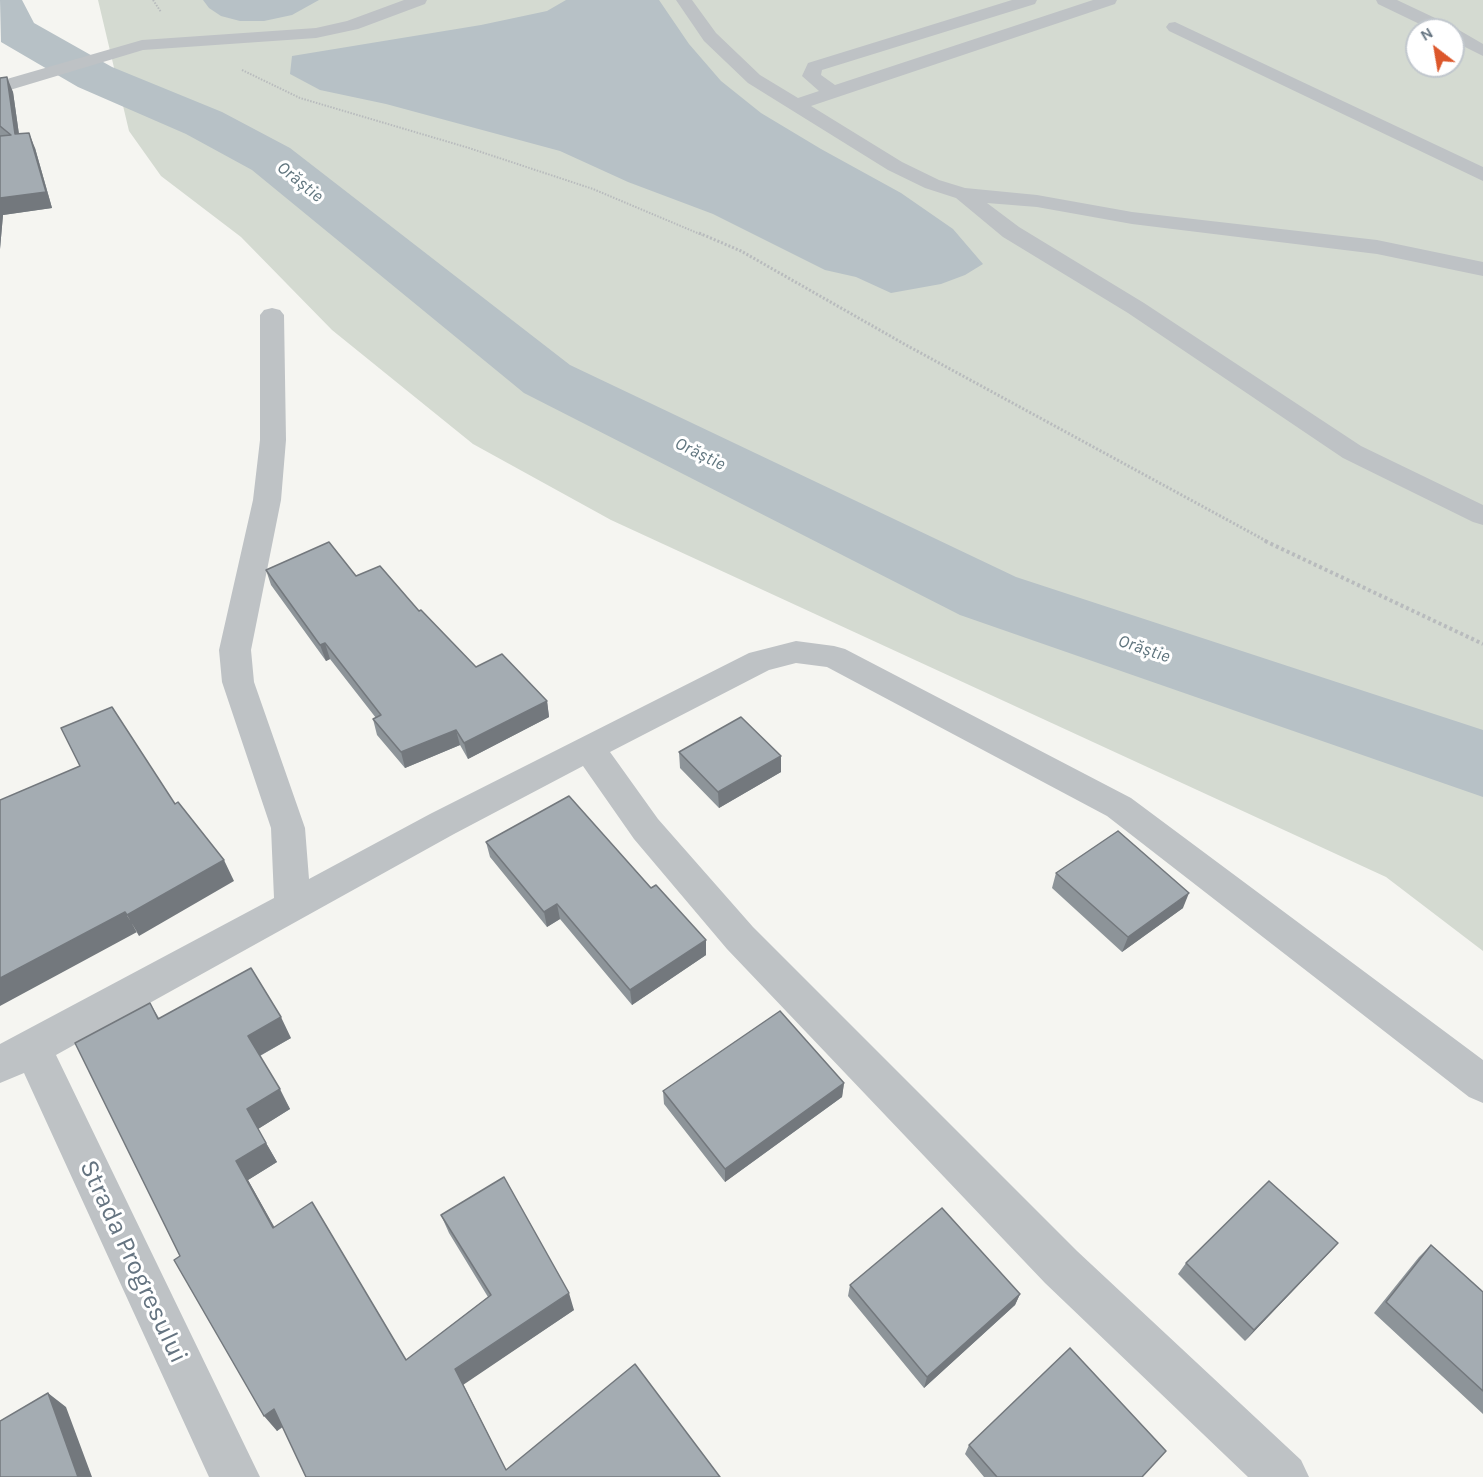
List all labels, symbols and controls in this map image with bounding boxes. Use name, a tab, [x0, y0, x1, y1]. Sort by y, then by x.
north arrow	[1405, 18, 1465, 78]
text: N	[1417, 23, 1436, 45]
water label: Orăștie	[272, 157, 328, 207]
water label: Orăștie	[671, 433, 729, 475]
water label: Orăștie	[1115, 630, 1173, 668]
street label: Strada Progresului	[72, 1155, 194, 1369]

